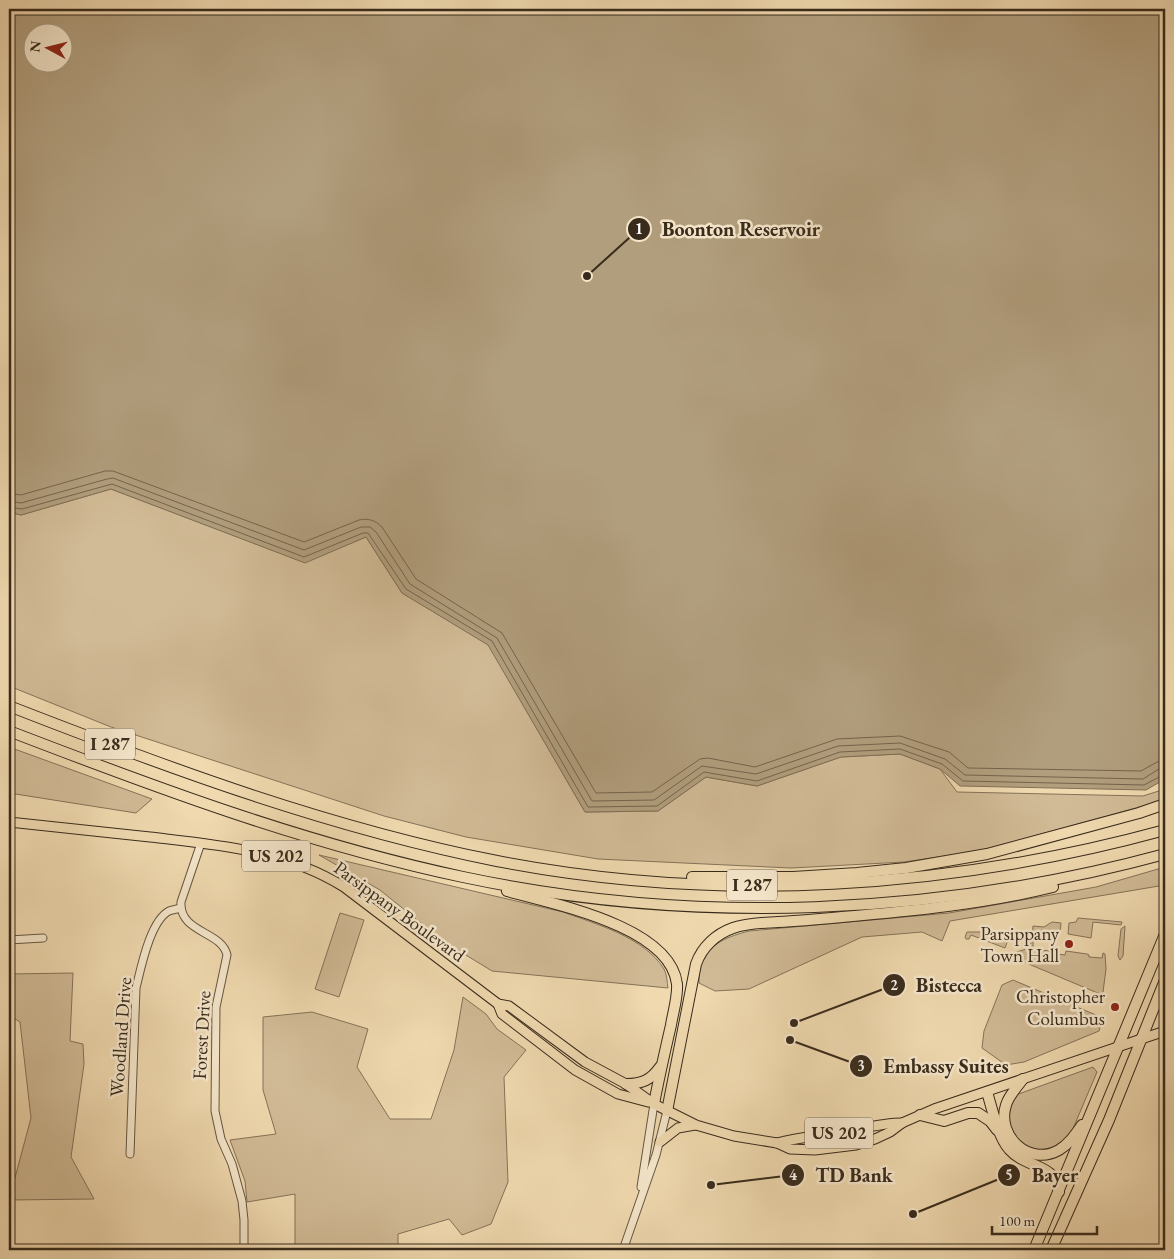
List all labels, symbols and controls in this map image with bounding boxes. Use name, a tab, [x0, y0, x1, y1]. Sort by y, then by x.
north arrow	[22, 22, 72, 72]
text: N	[25, 39, 45, 53]
callout: Boonton Reservoir	[626, 212, 830, 247]
text: Boonton Reservoir	[662, 216, 821, 242]
text: 1	[635, 219, 643, 238]
road number: I 287	[85, 729, 135, 760]
road number: US 202	[242, 840, 310, 871]
street label: Parsippany Boulevard	[329, 855, 471, 968]
road number: I 287	[727, 870, 777, 900]
place label: Parsippany Town Hall	[980, 921, 1060, 968]
marker: Parsippany Town Hall	[1063, 938, 1075, 950]
callout: Bistecca	[881, 967, 992, 1002]
text: Bistecca	[916, 972, 982, 998]
text: 2	[890, 975, 898, 994]
street label: Woodland Drive	[104, 976, 137, 1098]
place label: Christopher Columbus	[1016, 984, 1106, 1031]
street label: Forest Drive	[187, 990, 216, 1080]
marker: Christopher Columbus	[1109, 1001, 1121, 1013]
callout: Embassy Suites	[849, 1048, 1019, 1083]
text: Embassy Suites	[883, 1053, 1009, 1079]
text: 3	[857, 1056, 865, 1075]
road number: US 202	[805, 1118, 873, 1148]
callout: TD Bank	[780, 1157, 903, 1192]
callout: Bayer	[996, 1158, 1088, 1193]
text: TD Bank	[815, 1162, 894, 1188]
text: Bayer	[1032, 1162, 1079, 1188]
text: 4	[789, 1165, 798, 1184]
text: 5	[1005, 1165, 1013, 1184]
scale bar	[992, 1204, 1096, 1236]
text: 100 m	[999, 1211, 1036, 1230]

